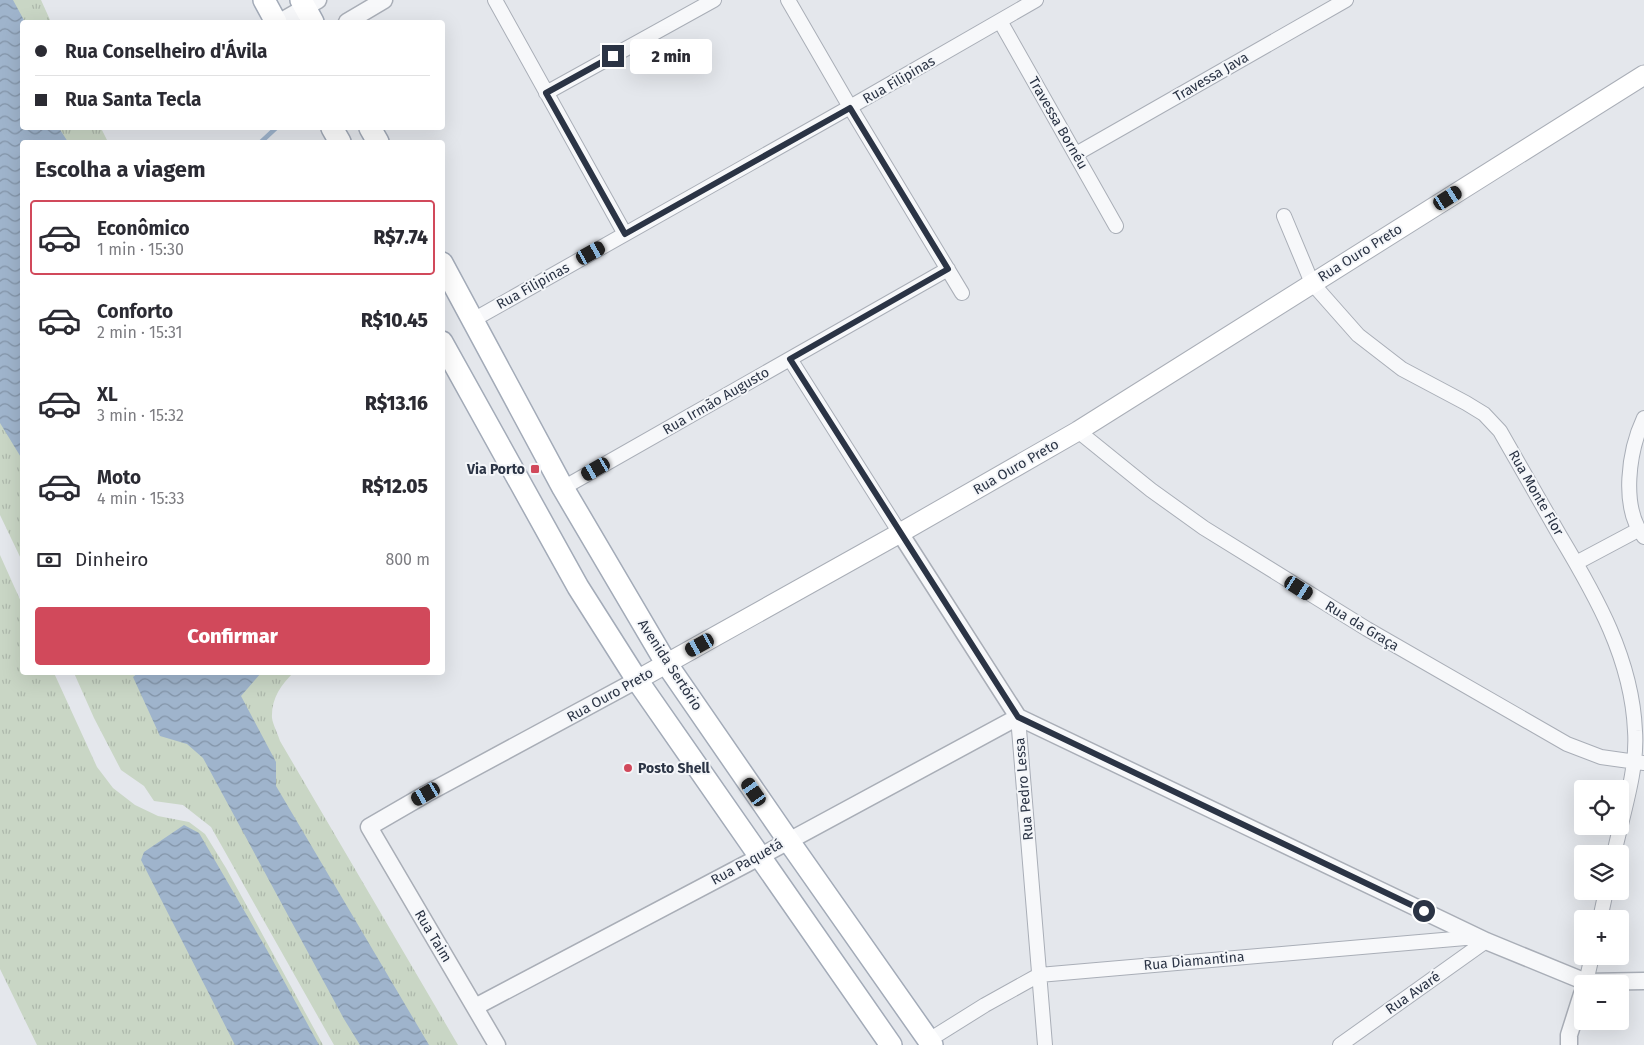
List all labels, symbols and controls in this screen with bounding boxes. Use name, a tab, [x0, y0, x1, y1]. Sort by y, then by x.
callout: 2 min	[630, 38, 713, 74]
text: Rua Conselheiro d'Ávila	[65, 40, 268, 63]
route end	[602, 45, 624, 67]
text: 2 min	[651, 47, 691, 66]
street label: Travessa Java	[1171, 49, 1251, 105]
street label: Rua Filipinas	[860, 52, 939, 108]
street label: Travessa Bornéu	[1025, 74, 1091, 172]
text: Rua Santa Tecla	[65, 88, 202, 111]
text: Escolha a viagem	[35, 156, 206, 183]
car	[1431, 184, 1464, 212]
icon: car	[37, 215, 82, 260]
text: Econômico	[97, 217, 190, 240]
street label: Rua Ouro Preto	[1315, 220, 1405, 286]
text: R$7.74	[373, 226, 428, 249]
car	[574, 239, 607, 267]
text: 1 min · 15:30	[97, 240, 184, 259]
street label: Rua Filipinas	[494, 259, 573, 313]
icon: car	[37, 298, 82, 343]
text: Conforto	[97, 300, 173, 323]
text: R$10.45	[361, 309, 428, 332]
text: 2 min · 15:31	[97, 323, 183, 342]
street label: Rua Irmão Augusto	[660, 364, 772, 438]
icon: car	[37, 381, 82, 426]
text: XL	[97, 383, 118, 406]
text: R$13.16	[365, 392, 428, 415]
text: 3 min · 15:32	[97, 406, 184, 425]
street label: Rua Ouro Preto	[970, 436, 1062, 498]
street label: Rua Monte Flor	[1505, 447, 1568, 539]
car	[579, 455, 612, 483]
place label: Via Porto	[466, 461, 525, 478]
marker: Via Porto	[529, 463, 541, 475]
icon: car	[37, 464, 82, 509]
text: Moto	[97, 466, 141, 489]
text: R$12.05	[362, 475, 428, 498]
text: 4 min · 15:33	[97, 489, 185, 508]
icon: cash	[35, 546, 63, 574]
text: Dinheiro	[75, 548, 148, 571]
text: 800 m	[385, 550, 430, 569]
car	[1282, 574, 1315, 602]
street label: Rua da Graça	[1322, 597, 1402, 655]
button: Confirmar	[35, 607, 430, 665]
street label: Avenida Sertório	[634, 616, 706, 714]
car	[683, 631, 716, 659]
street label: Rua Ouro Preto	[564, 664, 656, 726]
street label: Rua Pedro Lessa	[1011, 737, 1037, 841]
place label: Posto Shell	[638, 760, 711, 777]
marker: Posto Shell	[622, 762, 634, 774]
car	[739, 775, 768, 809]
car	[409, 780, 442, 808]
map controls	[1574, 780, 1629, 1030]
button: locate	[1574, 780, 1629, 835]
street label: Rua Paquetá	[708, 835, 786, 889]
button: layers	[1574, 845, 1629, 900]
route start	[1413, 900, 1435, 922]
street label: Rua Taim	[411, 907, 455, 965]
button: +	[1574, 910, 1629, 965]
street label: Rua Diamantina	[1143, 948, 1245, 974]
street label: Rua Avaré	[1382, 968, 1444, 1018]
button: −	[1574, 975, 1629, 1030]

